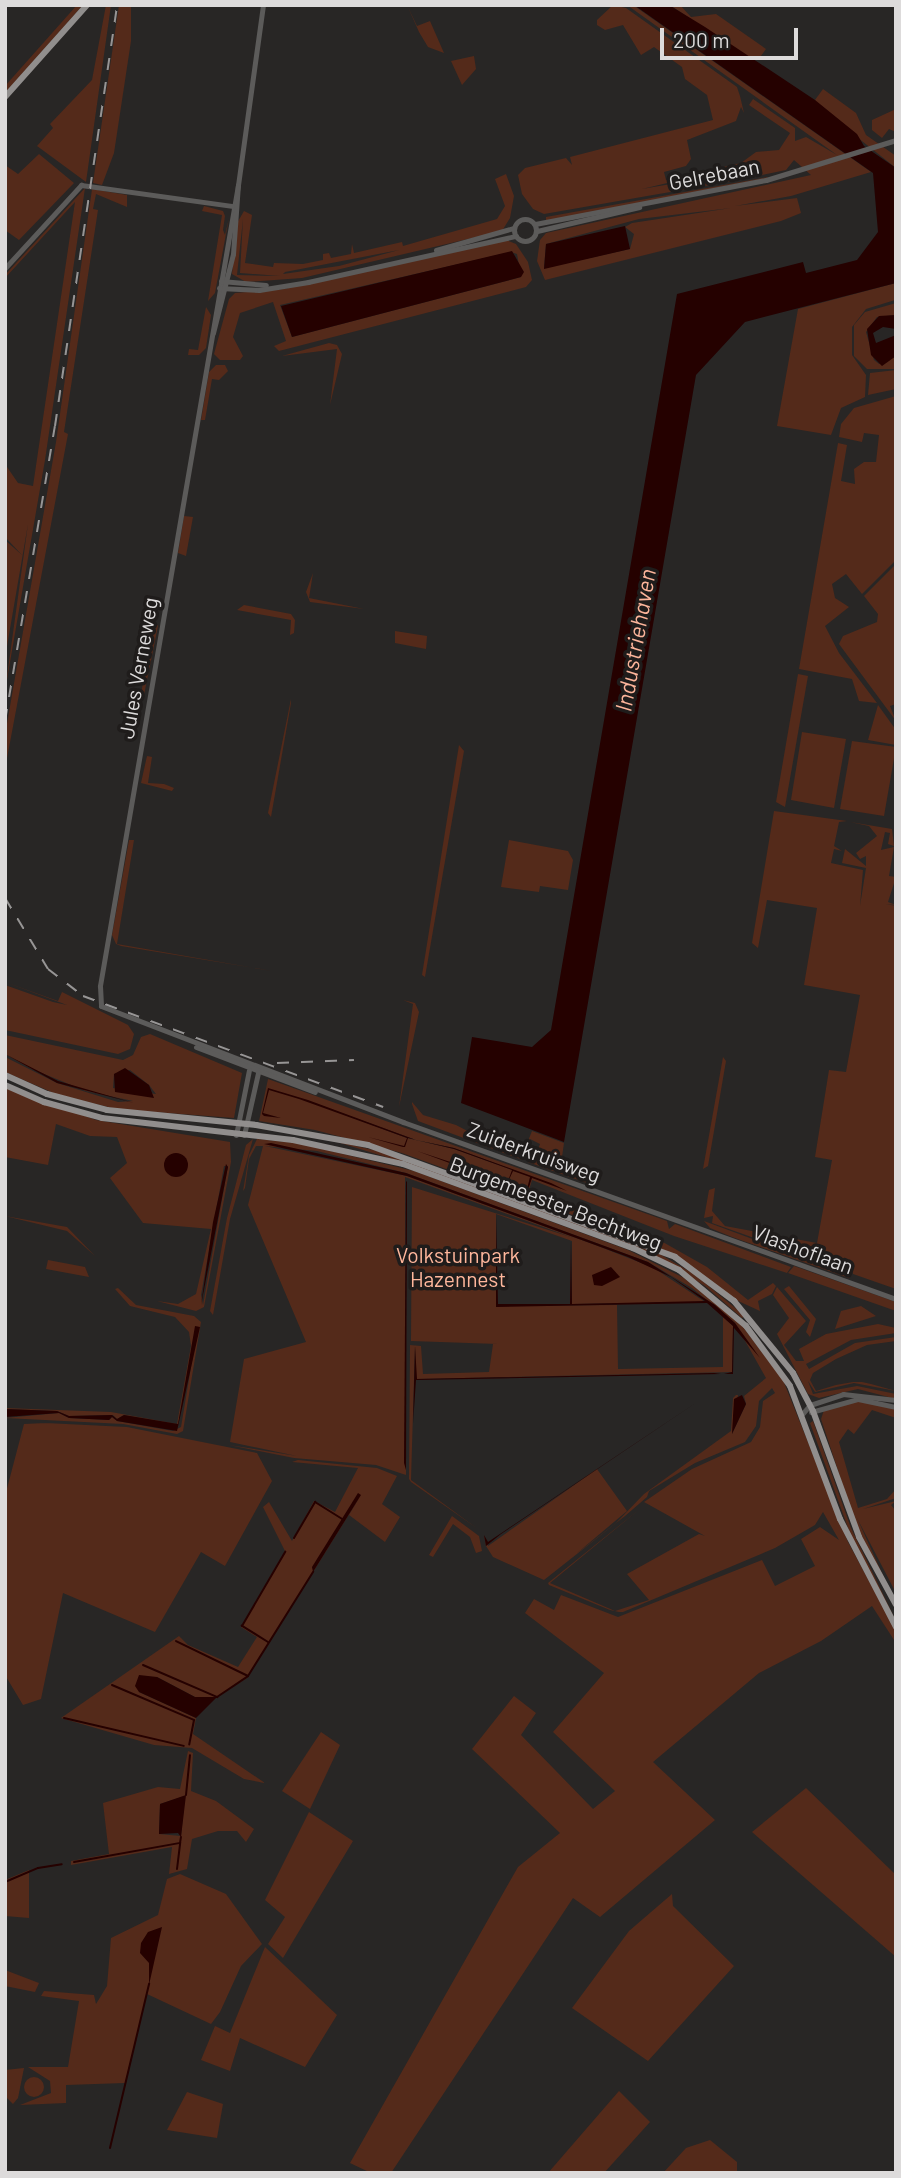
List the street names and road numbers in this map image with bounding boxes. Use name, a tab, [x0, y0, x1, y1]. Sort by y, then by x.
street label: Gelrebaan	[667, 153, 761, 195]
street label: Jules Verneweg	[113, 595, 163, 741]
street label: Zuiderkruisweg	[464, 1116, 604, 1188]
street label: Burgemeester Bechtweg	[446, 1151, 666, 1255]
street label: Vlashoflaan	[749, 1219, 857, 1279]

